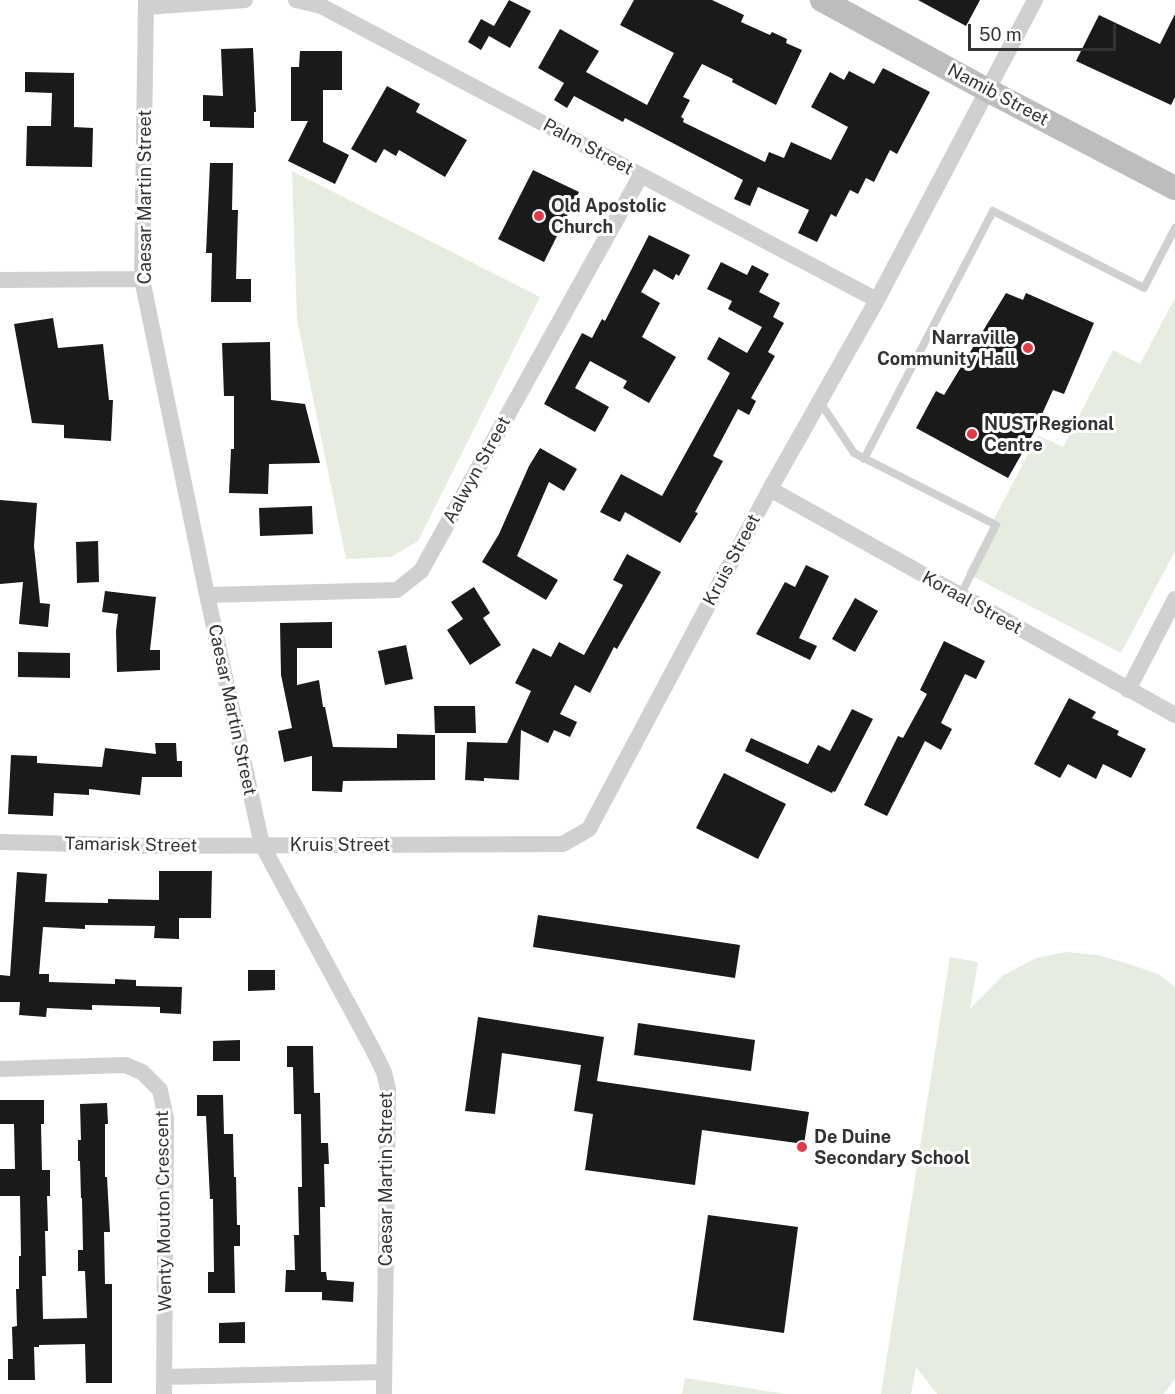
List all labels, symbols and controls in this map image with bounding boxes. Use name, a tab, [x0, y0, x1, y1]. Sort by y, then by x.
scale bar	[971, 12, 1120, 50]
text: 50 m	[979, 24, 1022, 45]
street label: Namib Street	[944, 59, 1052, 131]
street label: Caesar Martin Street	[134, 110, 156, 284]
street label: Palm Street	[539, 114, 637, 180]
place label: Old Apostolic Church	[551, 195, 667, 238]
marker: Old Apostolic Church	[532, 209, 546, 223]
place label: Narraville Community Hall	[877, 327, 1016, 370]
marker: Narraville Community Hall	[1021, 341, 1035, 355]
street label: Aalwyn Street	[439, 413, 515, 527]
place label: NUST Regional Centre	[984, 413, 1114, 456]
marker: NUST Regional Centre	[965, 427, 979, 441]
street label: Kruis Street	[699, 511, 765, 609]
street label: Koraal Street	[918, 567, 1026, 639]
street label: Caesar Martin Street	[203, 622, 261, 798]
street label: Tamarisk Street	[64, 833, 198, 857]
street label: Kruis Street	[290, 834, 390, 856]
street label: Caesar Martin Street	[375, 1092, 397, 1266]
street label: Wenty Mouton Crescent	[151, 1110, 177, 1312]
place label: De Duine Secondary School	[814, 1126, 970, 1168]
marker: De Duine Secondary School	[795, 1140, 809, 1154]

